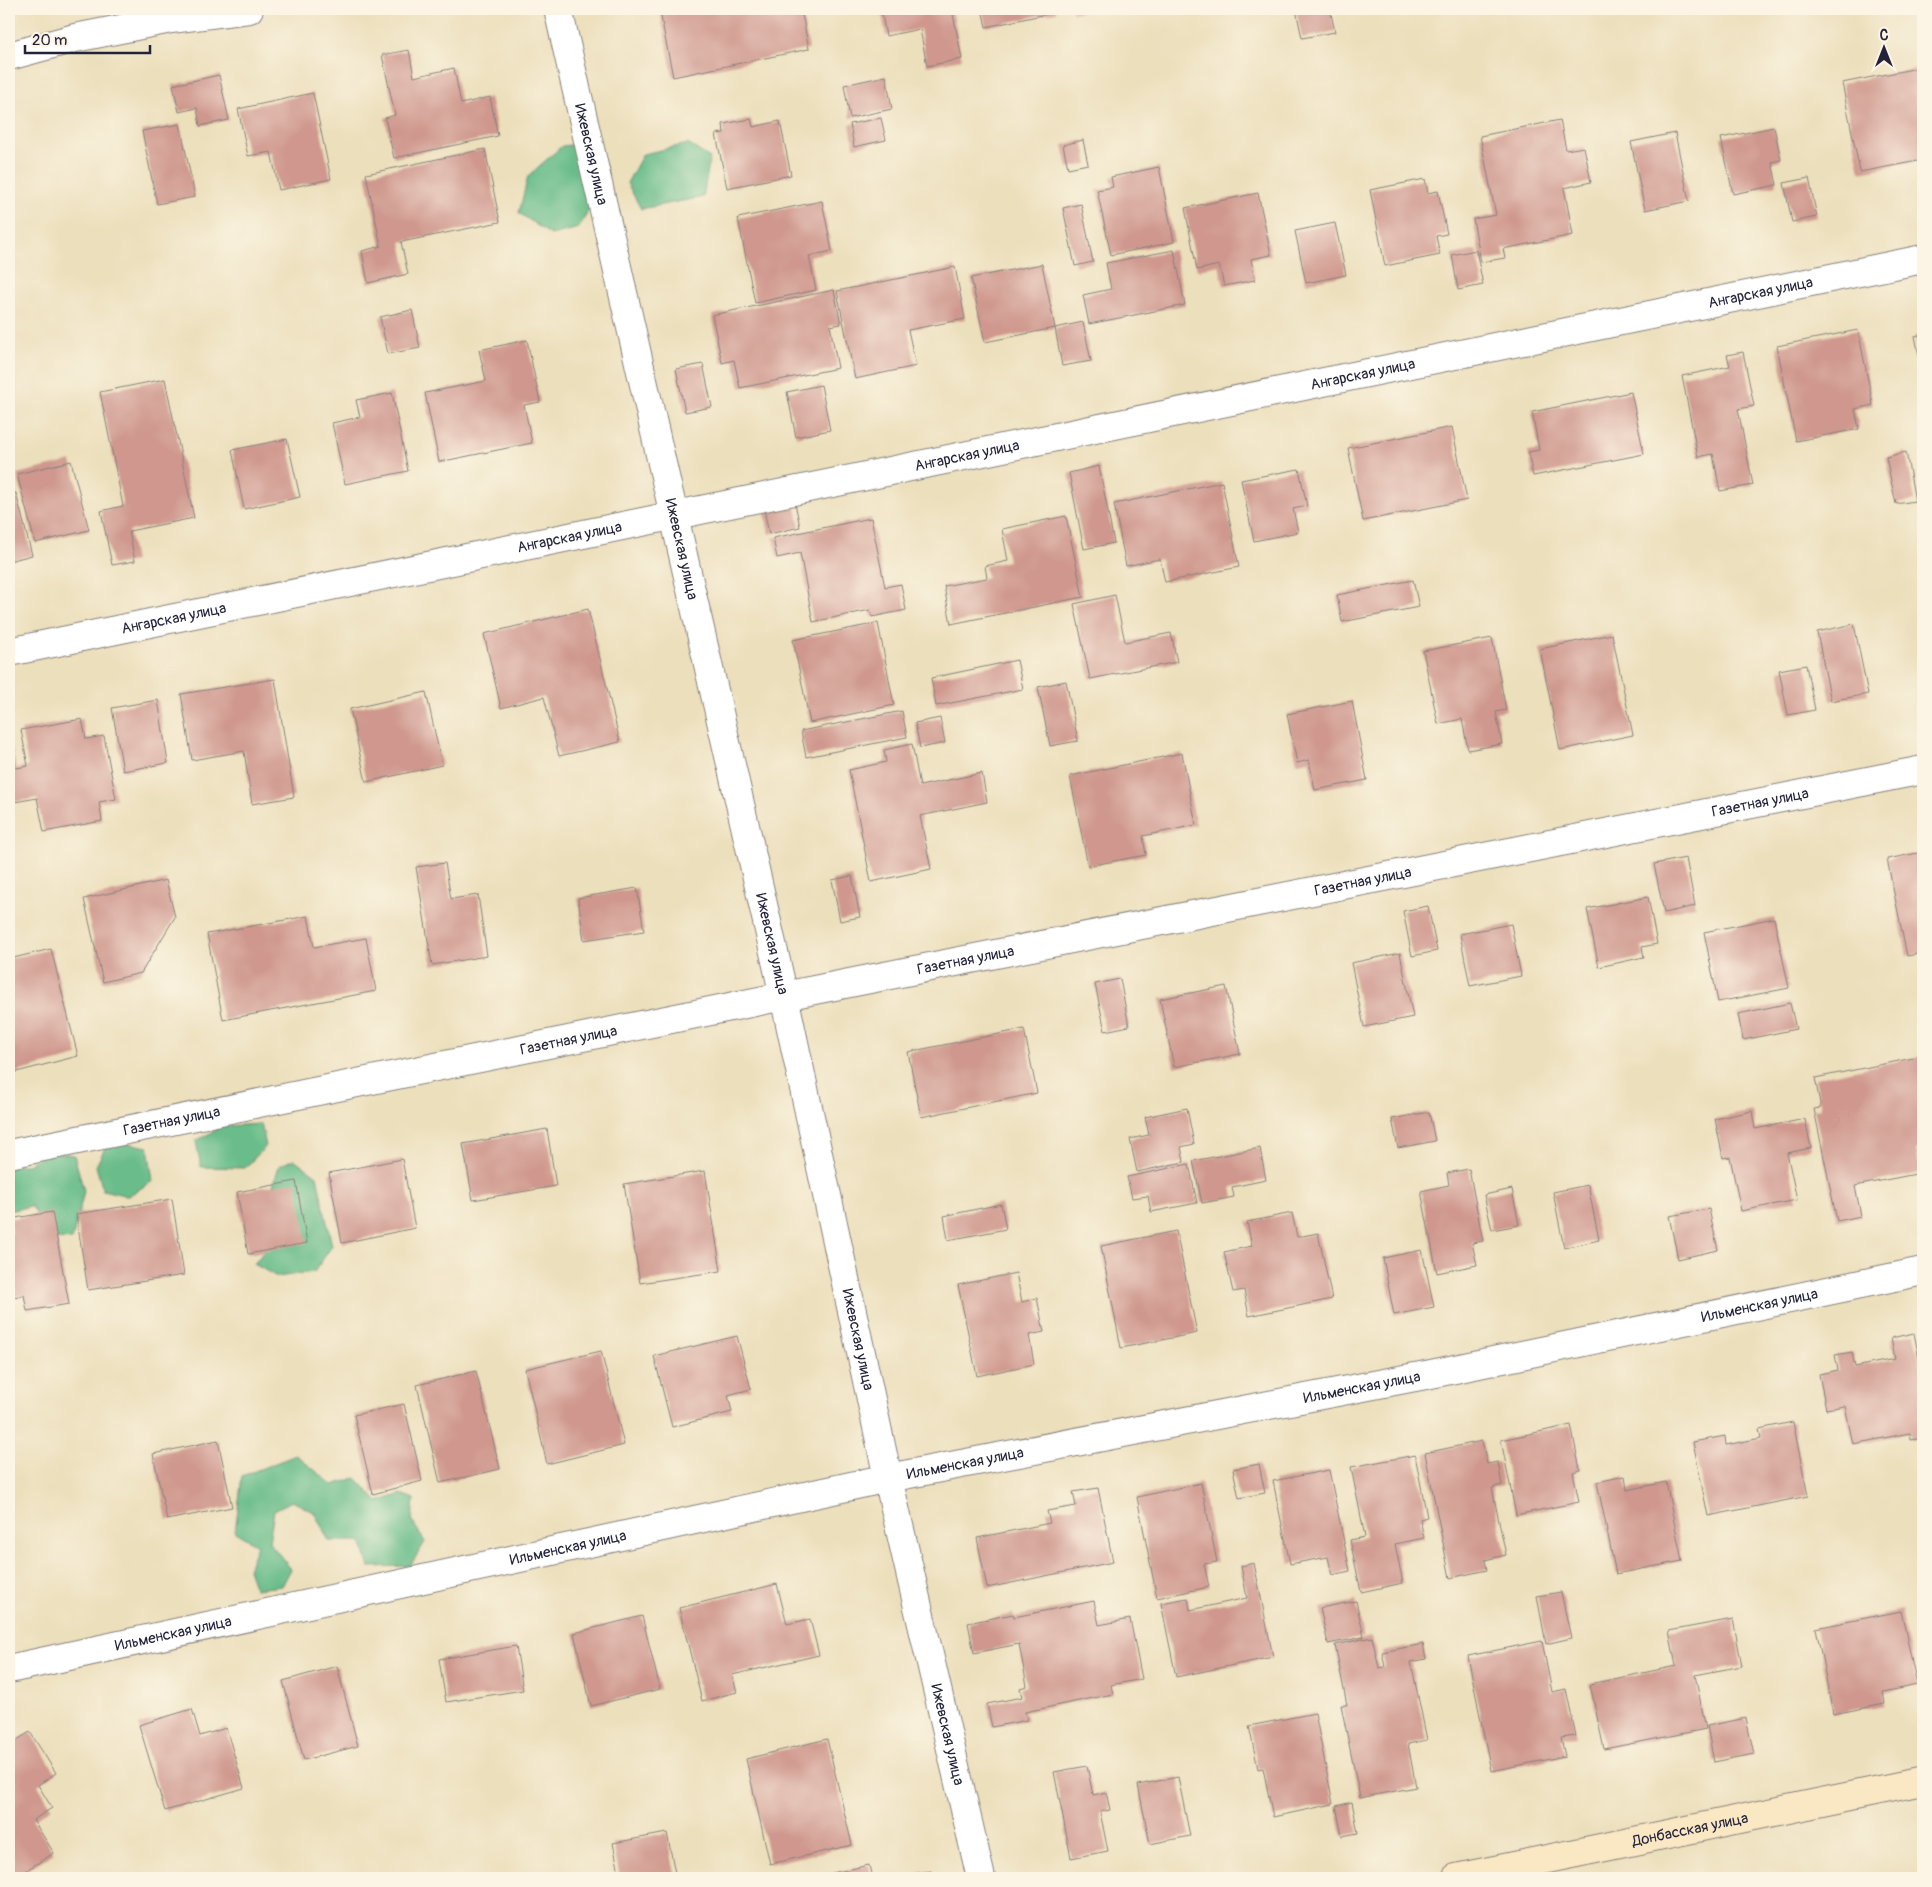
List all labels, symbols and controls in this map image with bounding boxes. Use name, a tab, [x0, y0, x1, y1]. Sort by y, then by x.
scale bar	[25, 22, 150, 54]
north arrow	[1860, 22, 1910, 72]
text: С	[1880, 27, 1889, 44]
text: 20 m	[32, 31, 67, 50]
street label: Ижевская улица	[570, 102, 612, 207]
street label: Ангарская улица	[1706, 273, 1815, 313]
street label: Ангарская улица	[1309, 355, 1417, 395]
street label: Ангарская улица	[913, 436, 1021, 476]
street label: Ижевская улица	[660, 497, 702, 602]
street label: Ангарская улица	[515, 517, 624, 557]
street label: Ангарская улица	[120, 599, 228, 639]
street label: Газетная улица	[1710, 784, 1810, 822]
street label: Газетная улица	[1313, 863, 1413, 901]
street label: Ижевская улица	[751, 891, 792, 996]
street label: Газетная улица	[915, 942, 1016, 979]
street label: Газетная улица	[518, 1021, 619, 1060]
street label: Газетная улица	[122, 1102, 222, 1140]
street label: Ильменская улица	[1700, 1284, 1820, 1327]
street label: Ижевская улица	[837, 1287, 878, 1392]
street label: Ильменская улица	[1302, 1367, 1422, 1408]
street label: Ильменская улица	[905, 1443, 1025, 1484]
street label: Ильменская улица	[508, 1526, 628, 1570]
street label: Ильменская улица	[113, 1612, 233, 1656]
street label: Ижевская улица	[926, 1682, 968, 1787]
street label: Донбасская улица	[1629, 1809, 1750, 1851]

